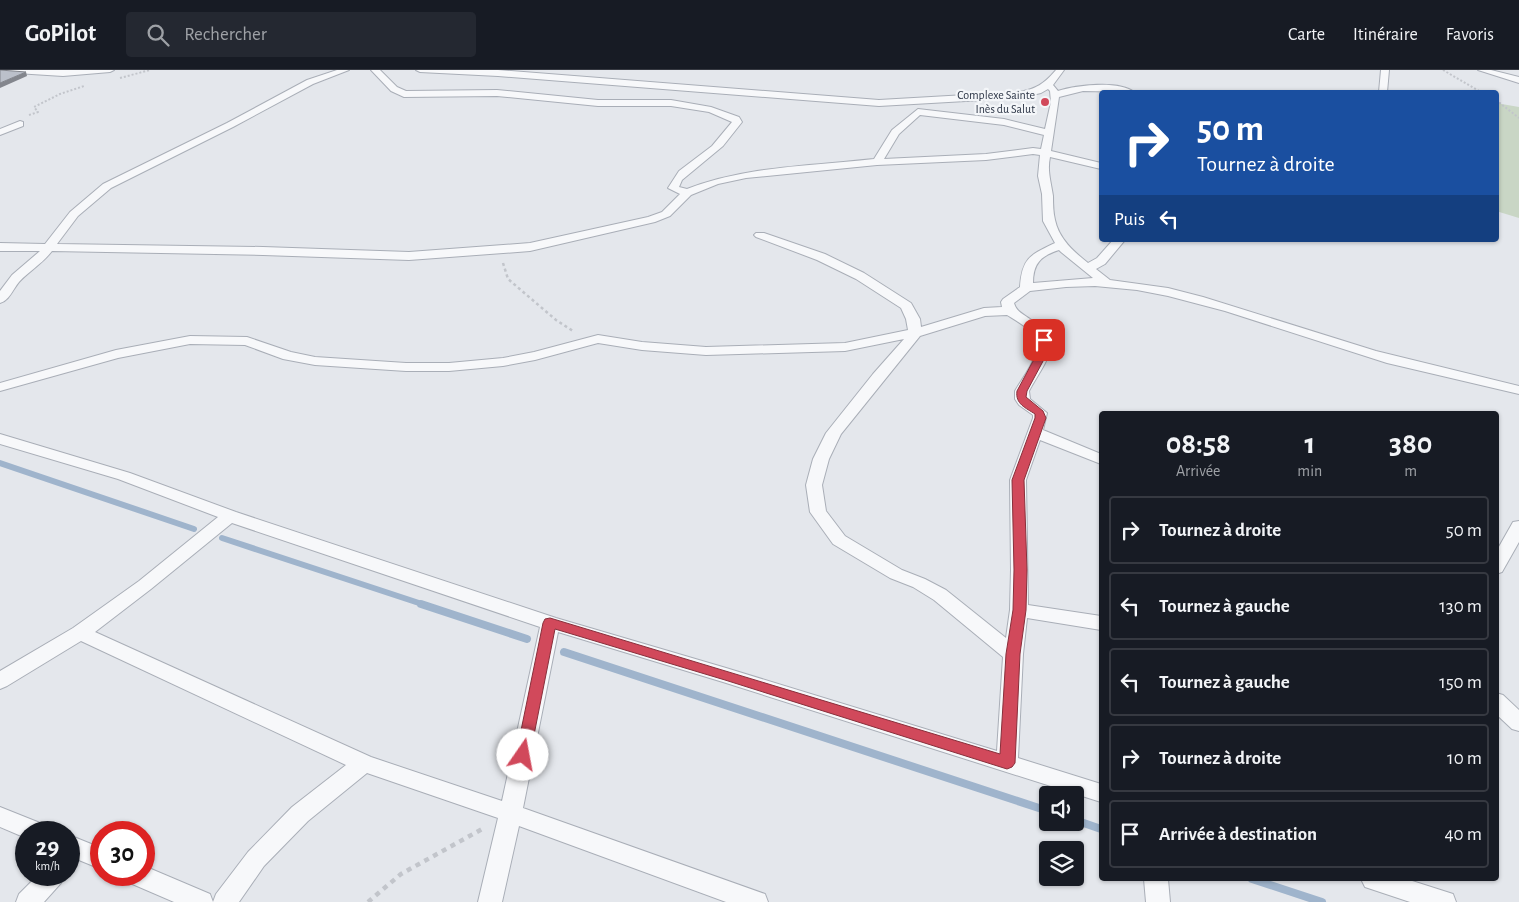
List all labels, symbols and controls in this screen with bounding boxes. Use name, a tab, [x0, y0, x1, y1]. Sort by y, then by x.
search box	[126, 12, 476, 57]
icon: search	[144, 21, 172, 49]
text: GoPilot	[25, 22, 96, 46]
text: Rechercher	[184, 25, 267, 44]
text: Carte	[1288, 26, 1325, 44]
text: Itinéraire	[1353, 26, 1418, 44]
text: Favoris	[1446, 26, 1494, 44]
place label: Complexe Sainte Inès du Salut	[957, 89, 1035, 115]
marker: Complexe Sainte Inès du Salut	[1039, 96, 1051, 108]
icon: right	[1114, 110, 1179, 175]
text: 50 m	[1197, 112, 1264, 147]
text: Tournez à droite	[1197, 153, 1335, 175]
icon: left	[1155, 205, 1183, 233]
text: Puis	[1114, 210, 1145, 229]
pin	[1023, 319, 1065, 361]
icon: arrive	[1030, 326, 1058, 354]
text: 08:58	[1166, 429, 1231, 459]
text: 1	[1304, 429, 1315, 459]
text: 380	[1389, 429, 1432, 459]
text: Arrivée	[1176, 463, 1220, 479]
text: min	[1297, 463, 1322, 479]
text: m	[1404, 463, 1417, 479]
icon: right	[1116, 516, 1144, 544]
text: Tournez à droite	[1159, 521, 1281, 540]
text: 50 m	[1446, 521, 1482, 540]
icon: left	[1116, 592, 1144, 620]
text: Tournez à gauche	[1159, 597, 1290, 616]
text: 130 m	[1439, 597, 1482, 616]
icon: left	[1116, 668, 1144, 696]
text: Tournez à gauche	[1159, 673, 1290, 692]
text: 150 m	[1439, 673, 1482, 692]
position arrow	[496, 728, 548, 780]
icon: right	[1116, 744, 1144, 772]
text: Tournez à droite	[1159, 749, 1281, 768]
text: 10 m	[1447, 749, 1482, 768]
map controls	[1039, 786, 1084, 886]
button: sound	[1039, 786, 1084, 831]
icon: arrive	[1116, 820, 1144, 848]
speed limit sign: 30	[90, 821, 155, 886]
text: Arrivée à destination	[1159, 825, 1317, 844]
text: 40 m	[1444, 825, 1482, 844]
text: 29	[36, 835, 59, 860]
button: layers	[1039, 841, 1084, 886]
text: km/h	[35, 860, 60, 872]

